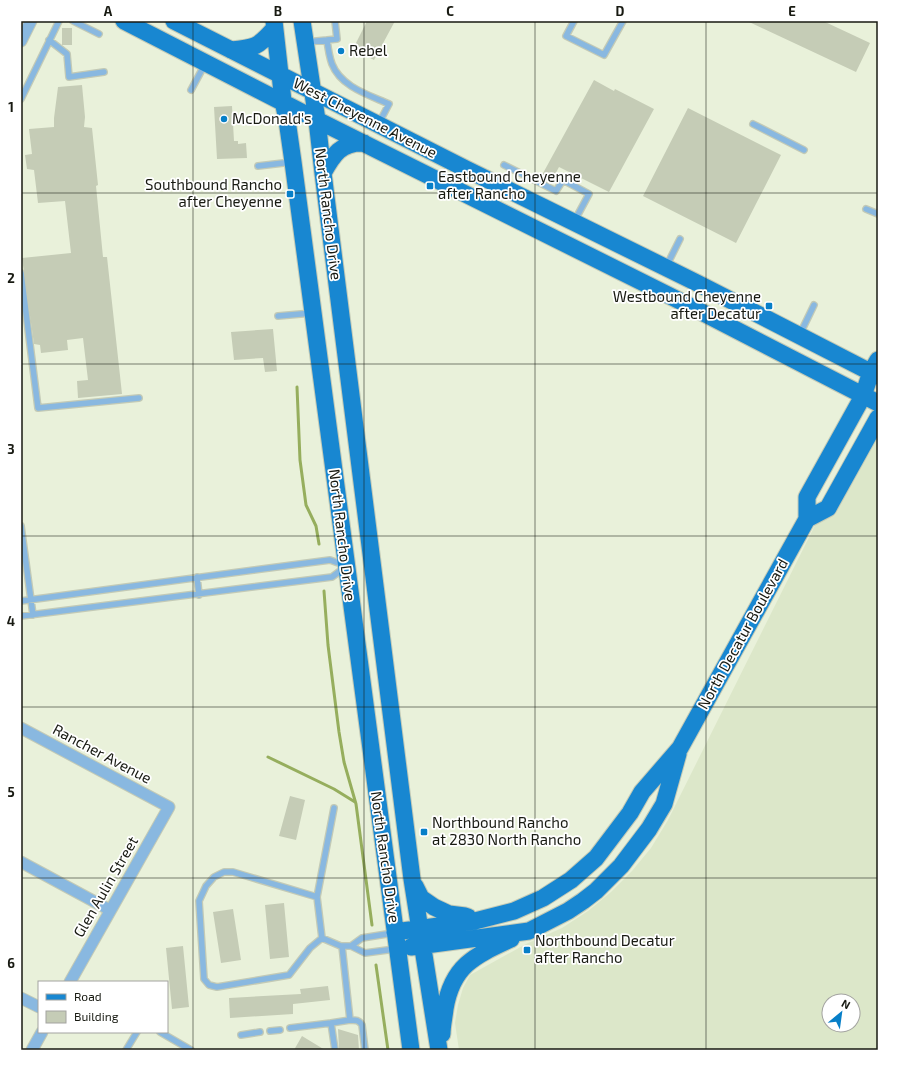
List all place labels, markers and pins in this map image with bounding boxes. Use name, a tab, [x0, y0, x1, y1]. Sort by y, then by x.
place label: Rebel	[349, 41, 388, 59]
marker: Rebel	[336, 46, 346, 56]
place label: McDonald's	[232, 109, 312, 127]
marker: McDonald's	[219, 114, 229, 124]
place label: Eastbound Cheyenne after Rancho	[438, 167, 581, 202]
place label: Southbound Rancho after Cheyenne	[145, 175, 282, 210]
marker: Eastbound Cheyenne after Rancho	[425, 181, 435, 191]
marker: Southbound Rancho after Cheyenne	[285, 189, 295, 199]
place label: Westbound Cheyenne after Decatur	[613, 287, 761, 322]
marker: Westbound Cheyenne after Decatur	[764, 301, 774, 311]
place label: Northbound Rancho at 2830 North Rancho	[432, 813, 581, 848]
marker: Northbound Rancho at 2830 North Rancho	[419, 827, 429, 837]
place label: Northbound Decatur after Rancho	[535, 931, 675, 966]
marker: Northbound Decatur after Rancho	[522, 945, 532, 955]

